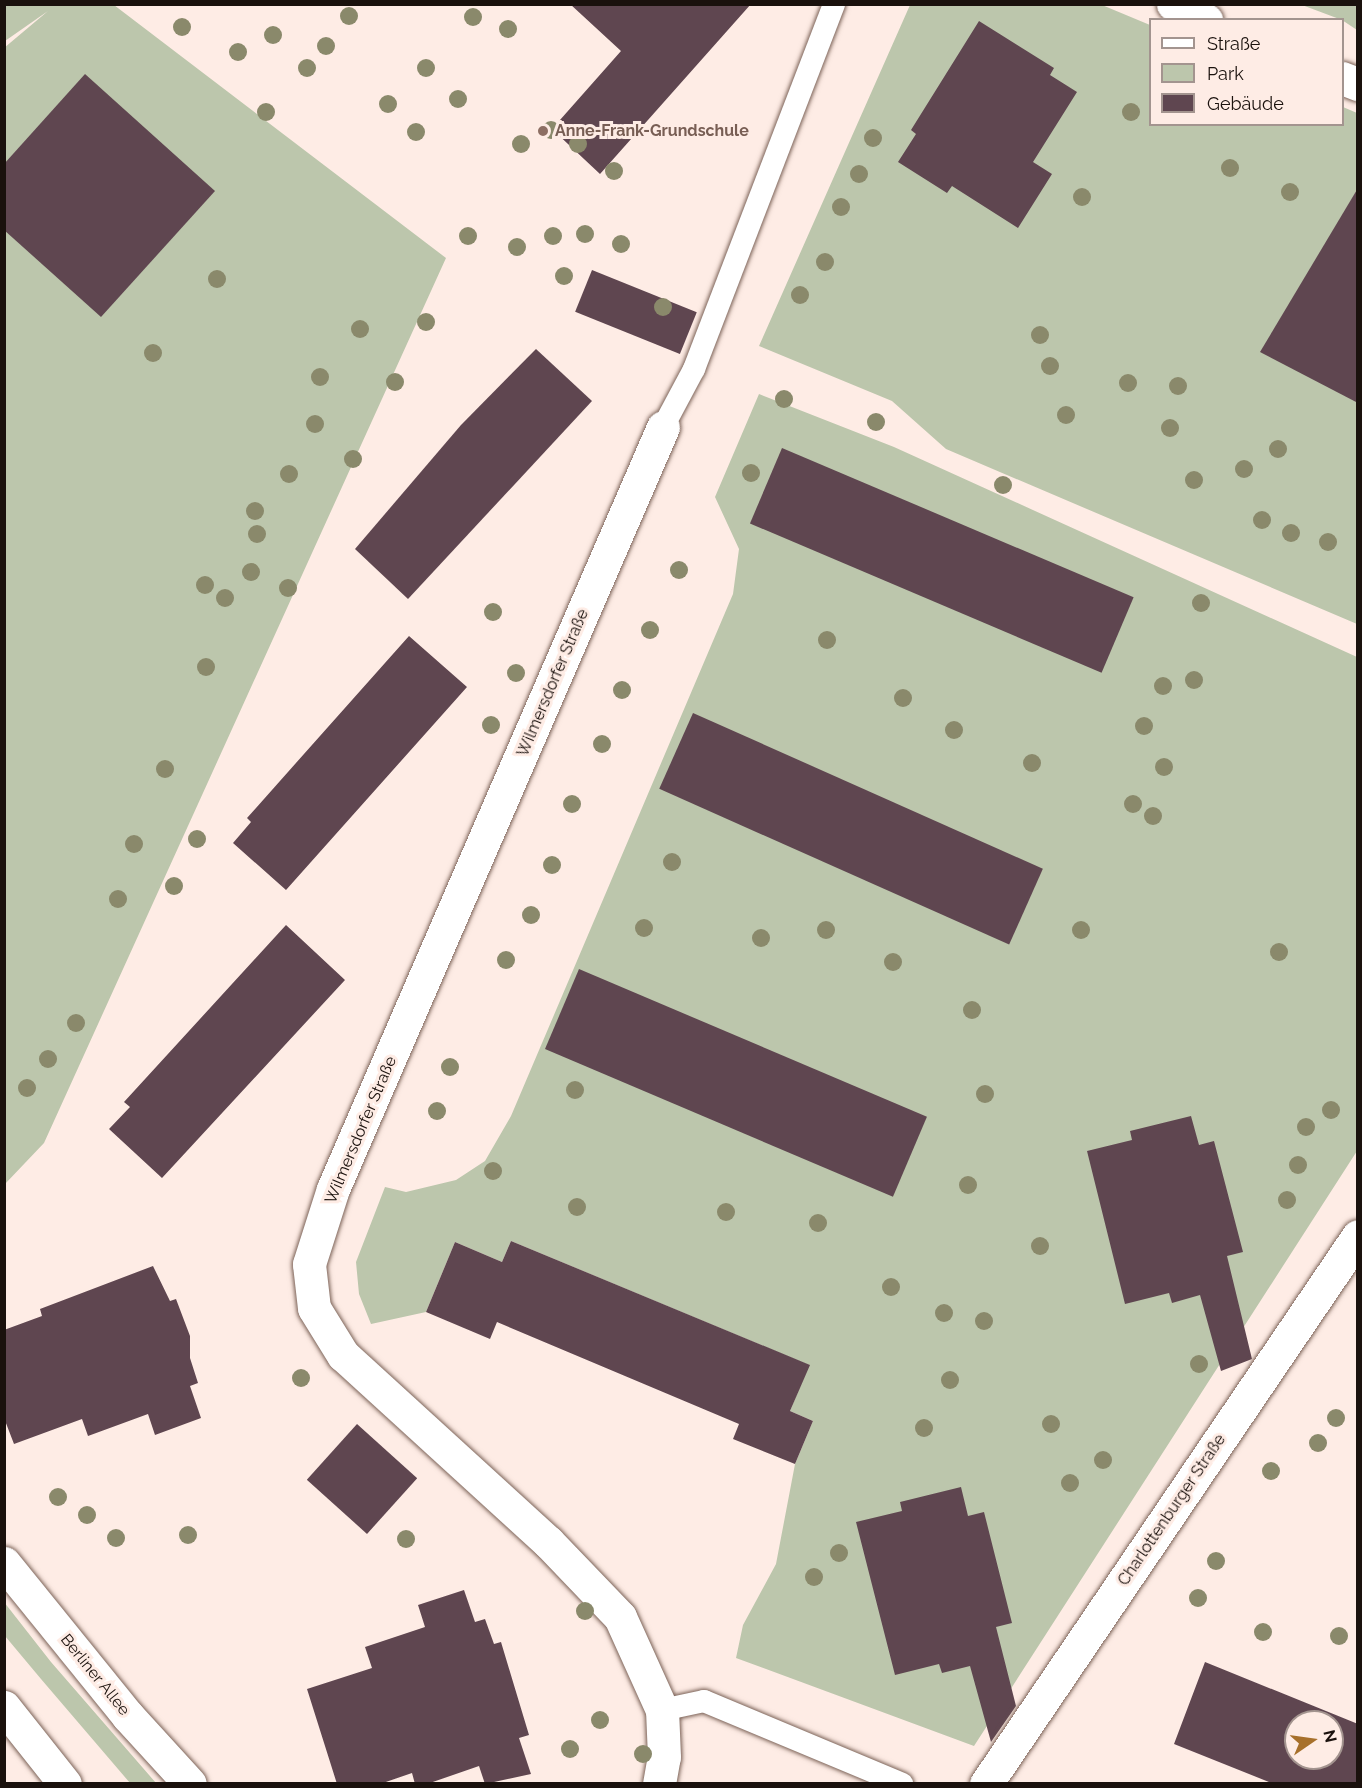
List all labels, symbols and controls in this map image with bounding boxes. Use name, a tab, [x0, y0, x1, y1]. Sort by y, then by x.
legend	[1149, 18, 1344, 126]
text: Straße	[1207, 33, 1260, 54]
text: Park	[1207, 63, 1244, 84]
text: Gebäude	[1207, 93, 1284, 114]
place label: Anne-Frank-Grundschule	[555, 121, 749, 141]
marker: Anne-Frank-Grundschule	[536, 124, 550, 138]
street label: Wilmersdorfer Straße	[513, 606, 593, 760]
street label: Wilmersdorfer Straße	[321, 1053, 401, 1207]
street label: Charlottenburger Straße	[1114, 1430, 1230, 1590]
street label: Berliner Allee	[56, 1630, 134, 1720]
north arrow	[1284, 1710, 1344, 1770]
text: N	[1319, 1728, 1341, 1744]

